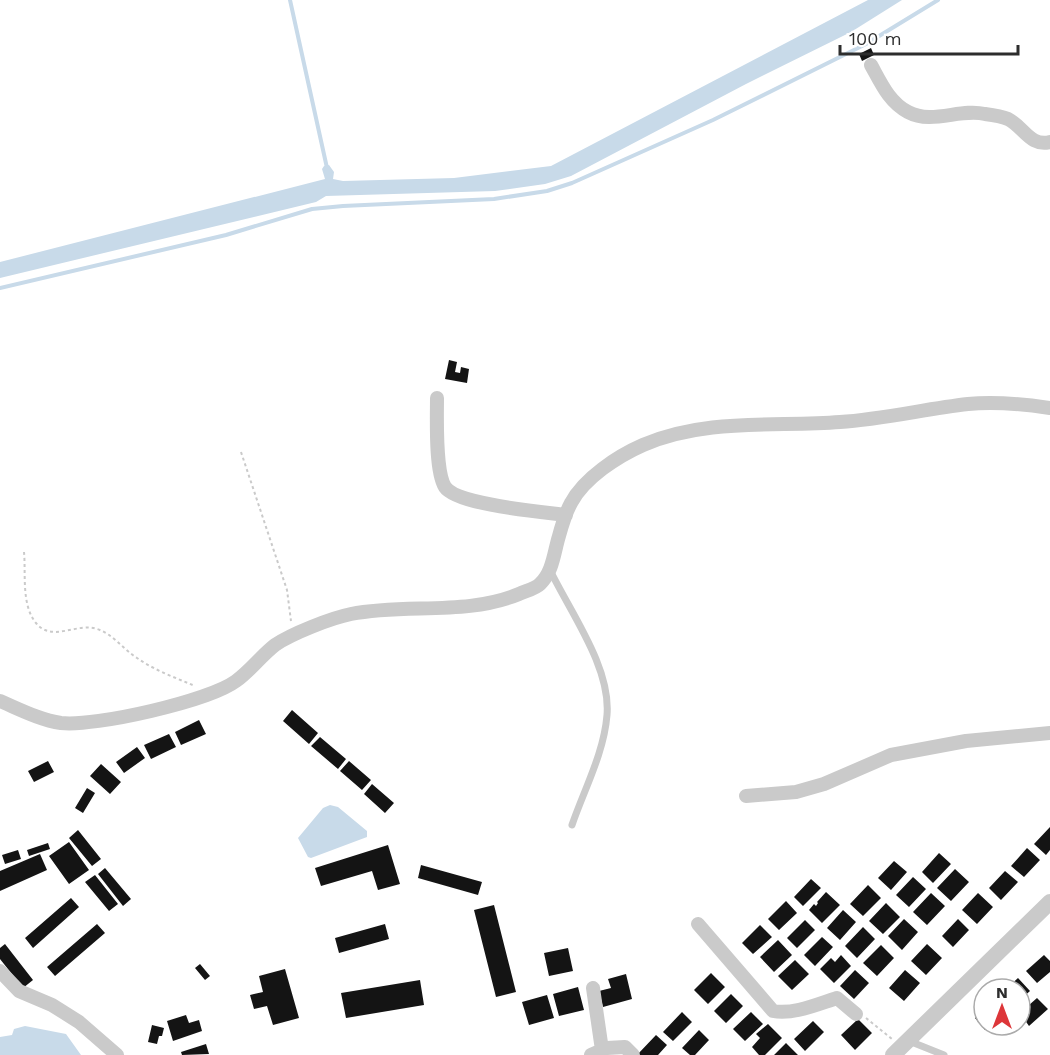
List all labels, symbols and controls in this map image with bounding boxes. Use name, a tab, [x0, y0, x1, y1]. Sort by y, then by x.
scale bar	[840, 18, 1018, 56]
text: 100 m	[849, 28, 902, 49]
north arrow	[972, 977, 1032, 1037]
text: N	[996, 983, 1008, 1002]

